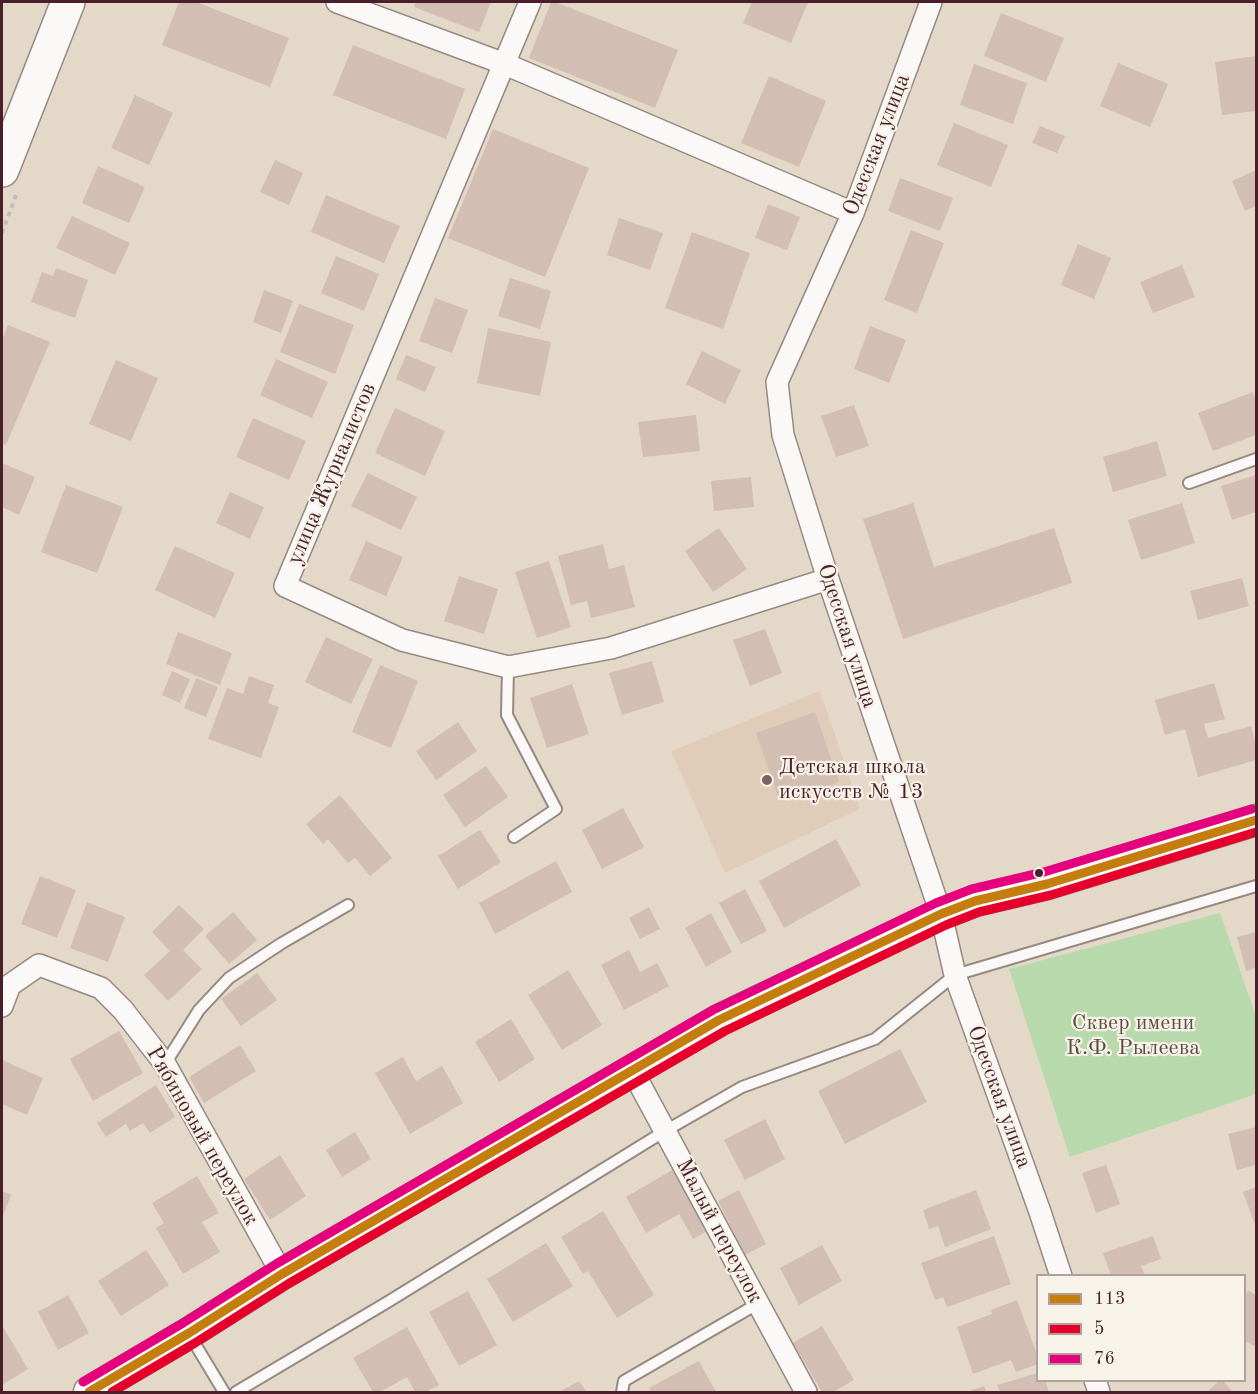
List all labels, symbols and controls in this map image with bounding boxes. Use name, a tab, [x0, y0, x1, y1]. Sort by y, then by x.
street label: Одесская улица	[838, 70, 916, 220]
street label: улица Журналистов	[282, 379, 382, 569]
street label: Одесская улица	[811, 561, 883, 711]
place label: Детская школа искусств № 13	[779, 754, 926, 806]
marker: Детская школа искусств № 13	[760, 773, 774, 787]
unlabelled marker	[1033, 867, 1045, 879]
park label: Сквер имени К.Ф. Рылеева	[1066, 1010, 1200, 1062]
street label: Одесская улица	[961, 1022, 1037, 1172]
street label: Рябиновый переулок	[140, 1042, 264, 1230]
street label: Малый переулок	[670, 1154, 768, 1308]
legend	[1036, 1274, 1246, 1382]
text: 113	[1094, 1290, 1125, 1308]
text: 5	[1094, 1320, 1104, 1338]
text: 76	[1094, 1350, 1115, 1368]

